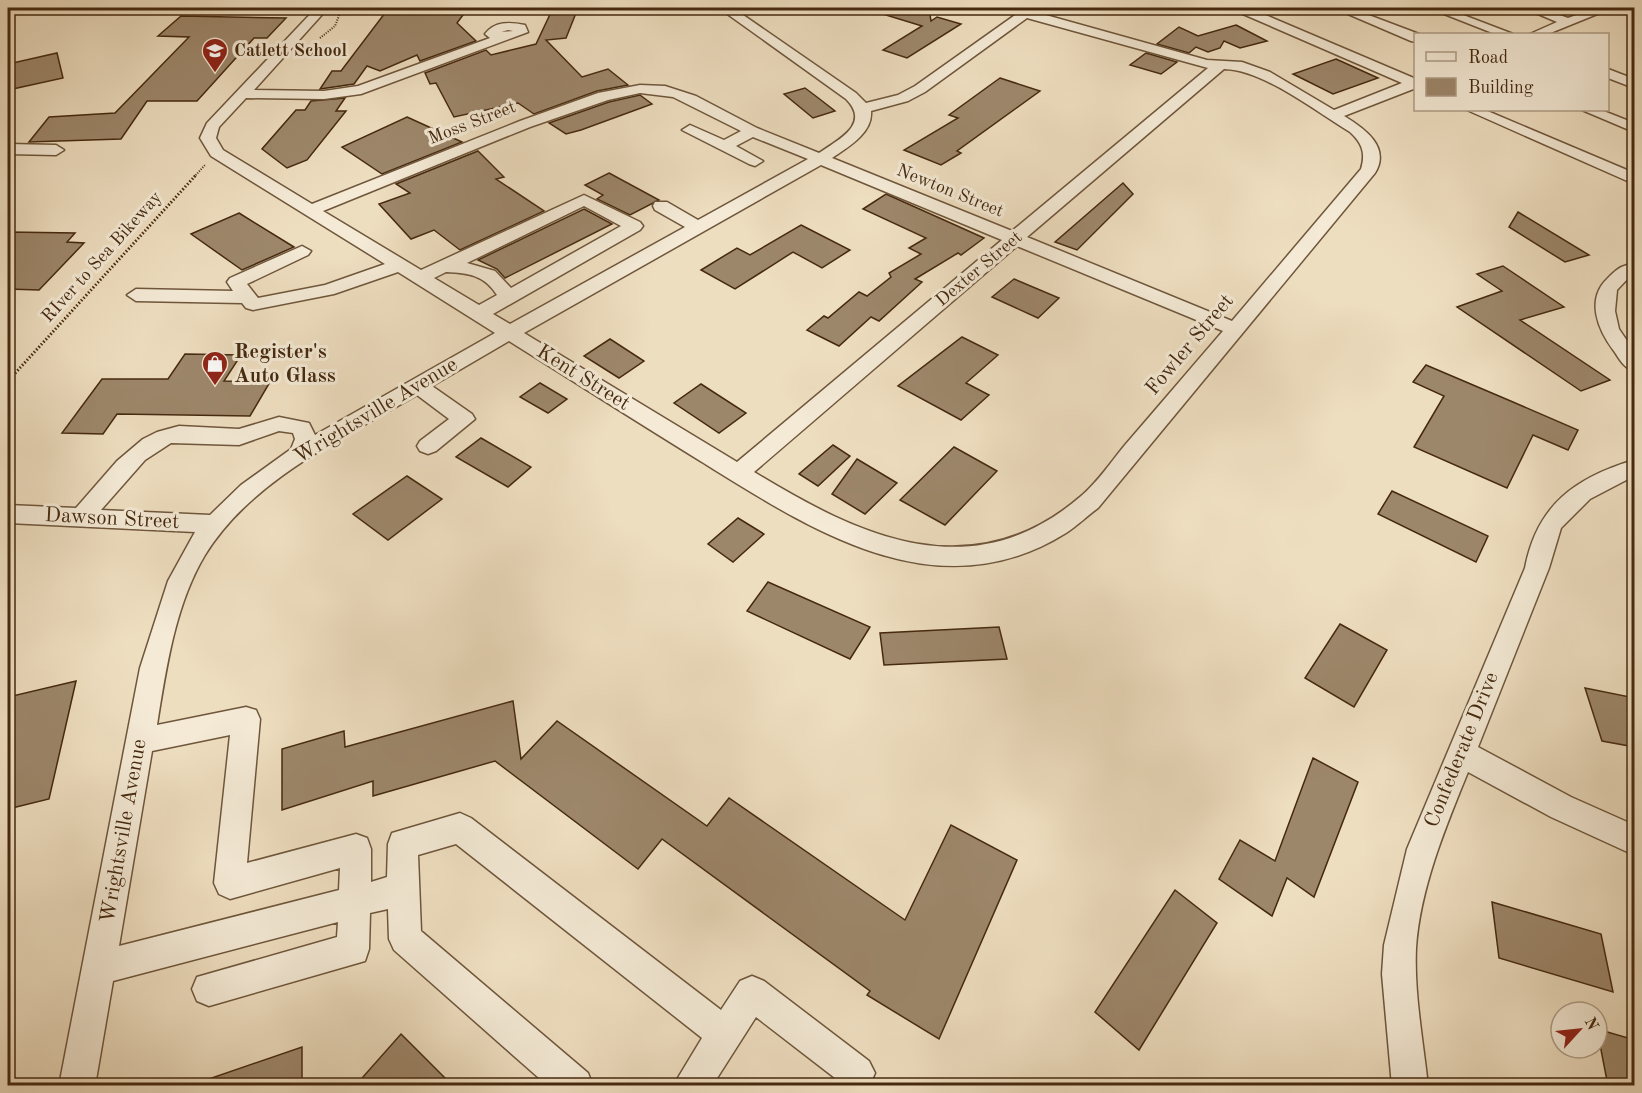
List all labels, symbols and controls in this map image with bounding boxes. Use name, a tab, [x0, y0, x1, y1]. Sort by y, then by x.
legend	[1414, 33, 1609, 111]
school or university icon: Catlett School	[200, 36, 230, 74]
place label: Catlett School	[234, 42, 348, 60]
text: Road	[1468, 49, 1508, 67]
text: Building	[1468, 79, 1534, 97]
street label: Moss Street	[426, 98, 518, 148]
street label: Newton Street	[894, 161, 1006, 221]
street label: RIver to Sea Bikeway	[39, 188, 166, 326]
street label: Dexter Street	[932, 228, 1026, 310]
street label: Fowler Street	[1142, 291, 1238, 399]
street label: Kent Street	[533, 341, 633, 415]
place label: Register's Auto Glass	[234, 342, 336, 387]
shop icon: Register's Auto Glass	[200, 349, 230, 387]
street label: Wrightsville Avenue	[291, 354, 461, 468]
street label: Dawson Street	[44, 505, 180, 533]
street label: Confederate Drive	[1421, 669, 1503, 831]
street label: Wrightsville Avenue	[97, 737, 151, 925]
north arrow	[1549, 1000, 1609, 1060]
text: N	[1581, 1015, 1601, 1034]

